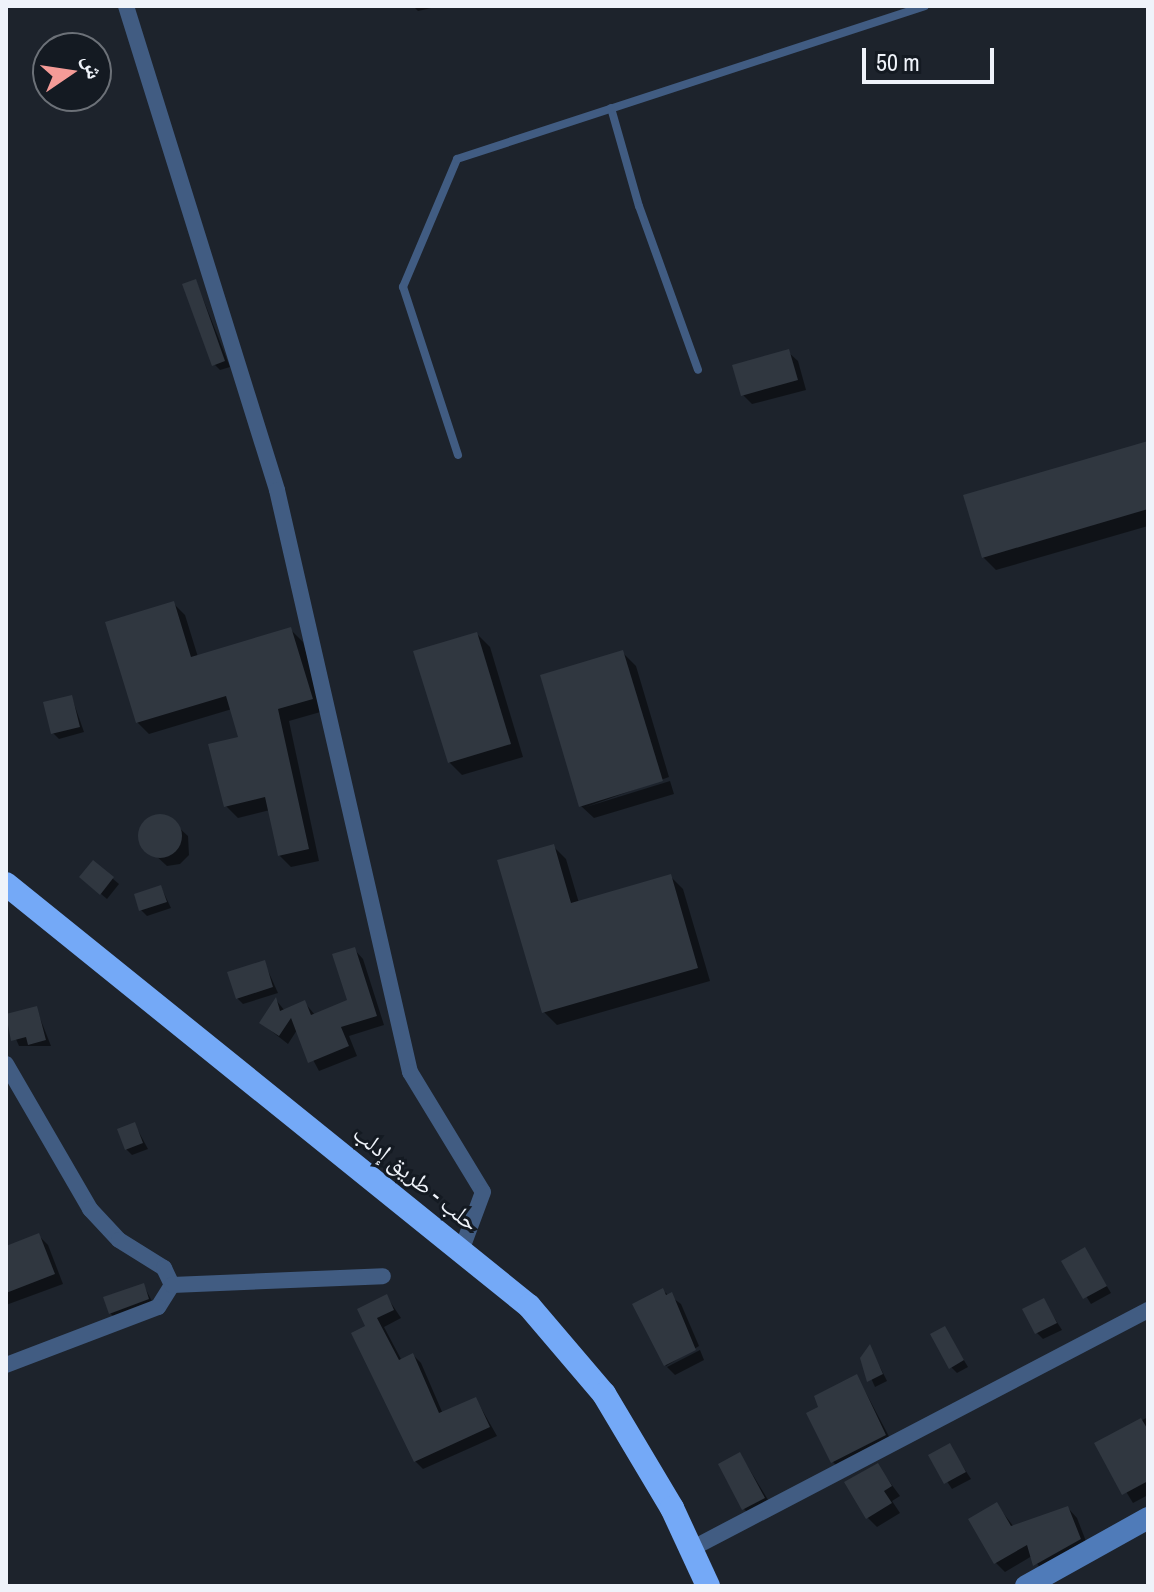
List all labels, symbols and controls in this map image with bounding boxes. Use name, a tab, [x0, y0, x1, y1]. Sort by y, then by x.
north arrow	[32, 32, 112, 112]
scale bar	[866, 32, 998, 82]
text: 50 m	[876, 46, 920, 78]
text: ش	[76, 52, 111, 82]
street label: حلب - طريق إدلب	[347, 1119, 485, 1237]

